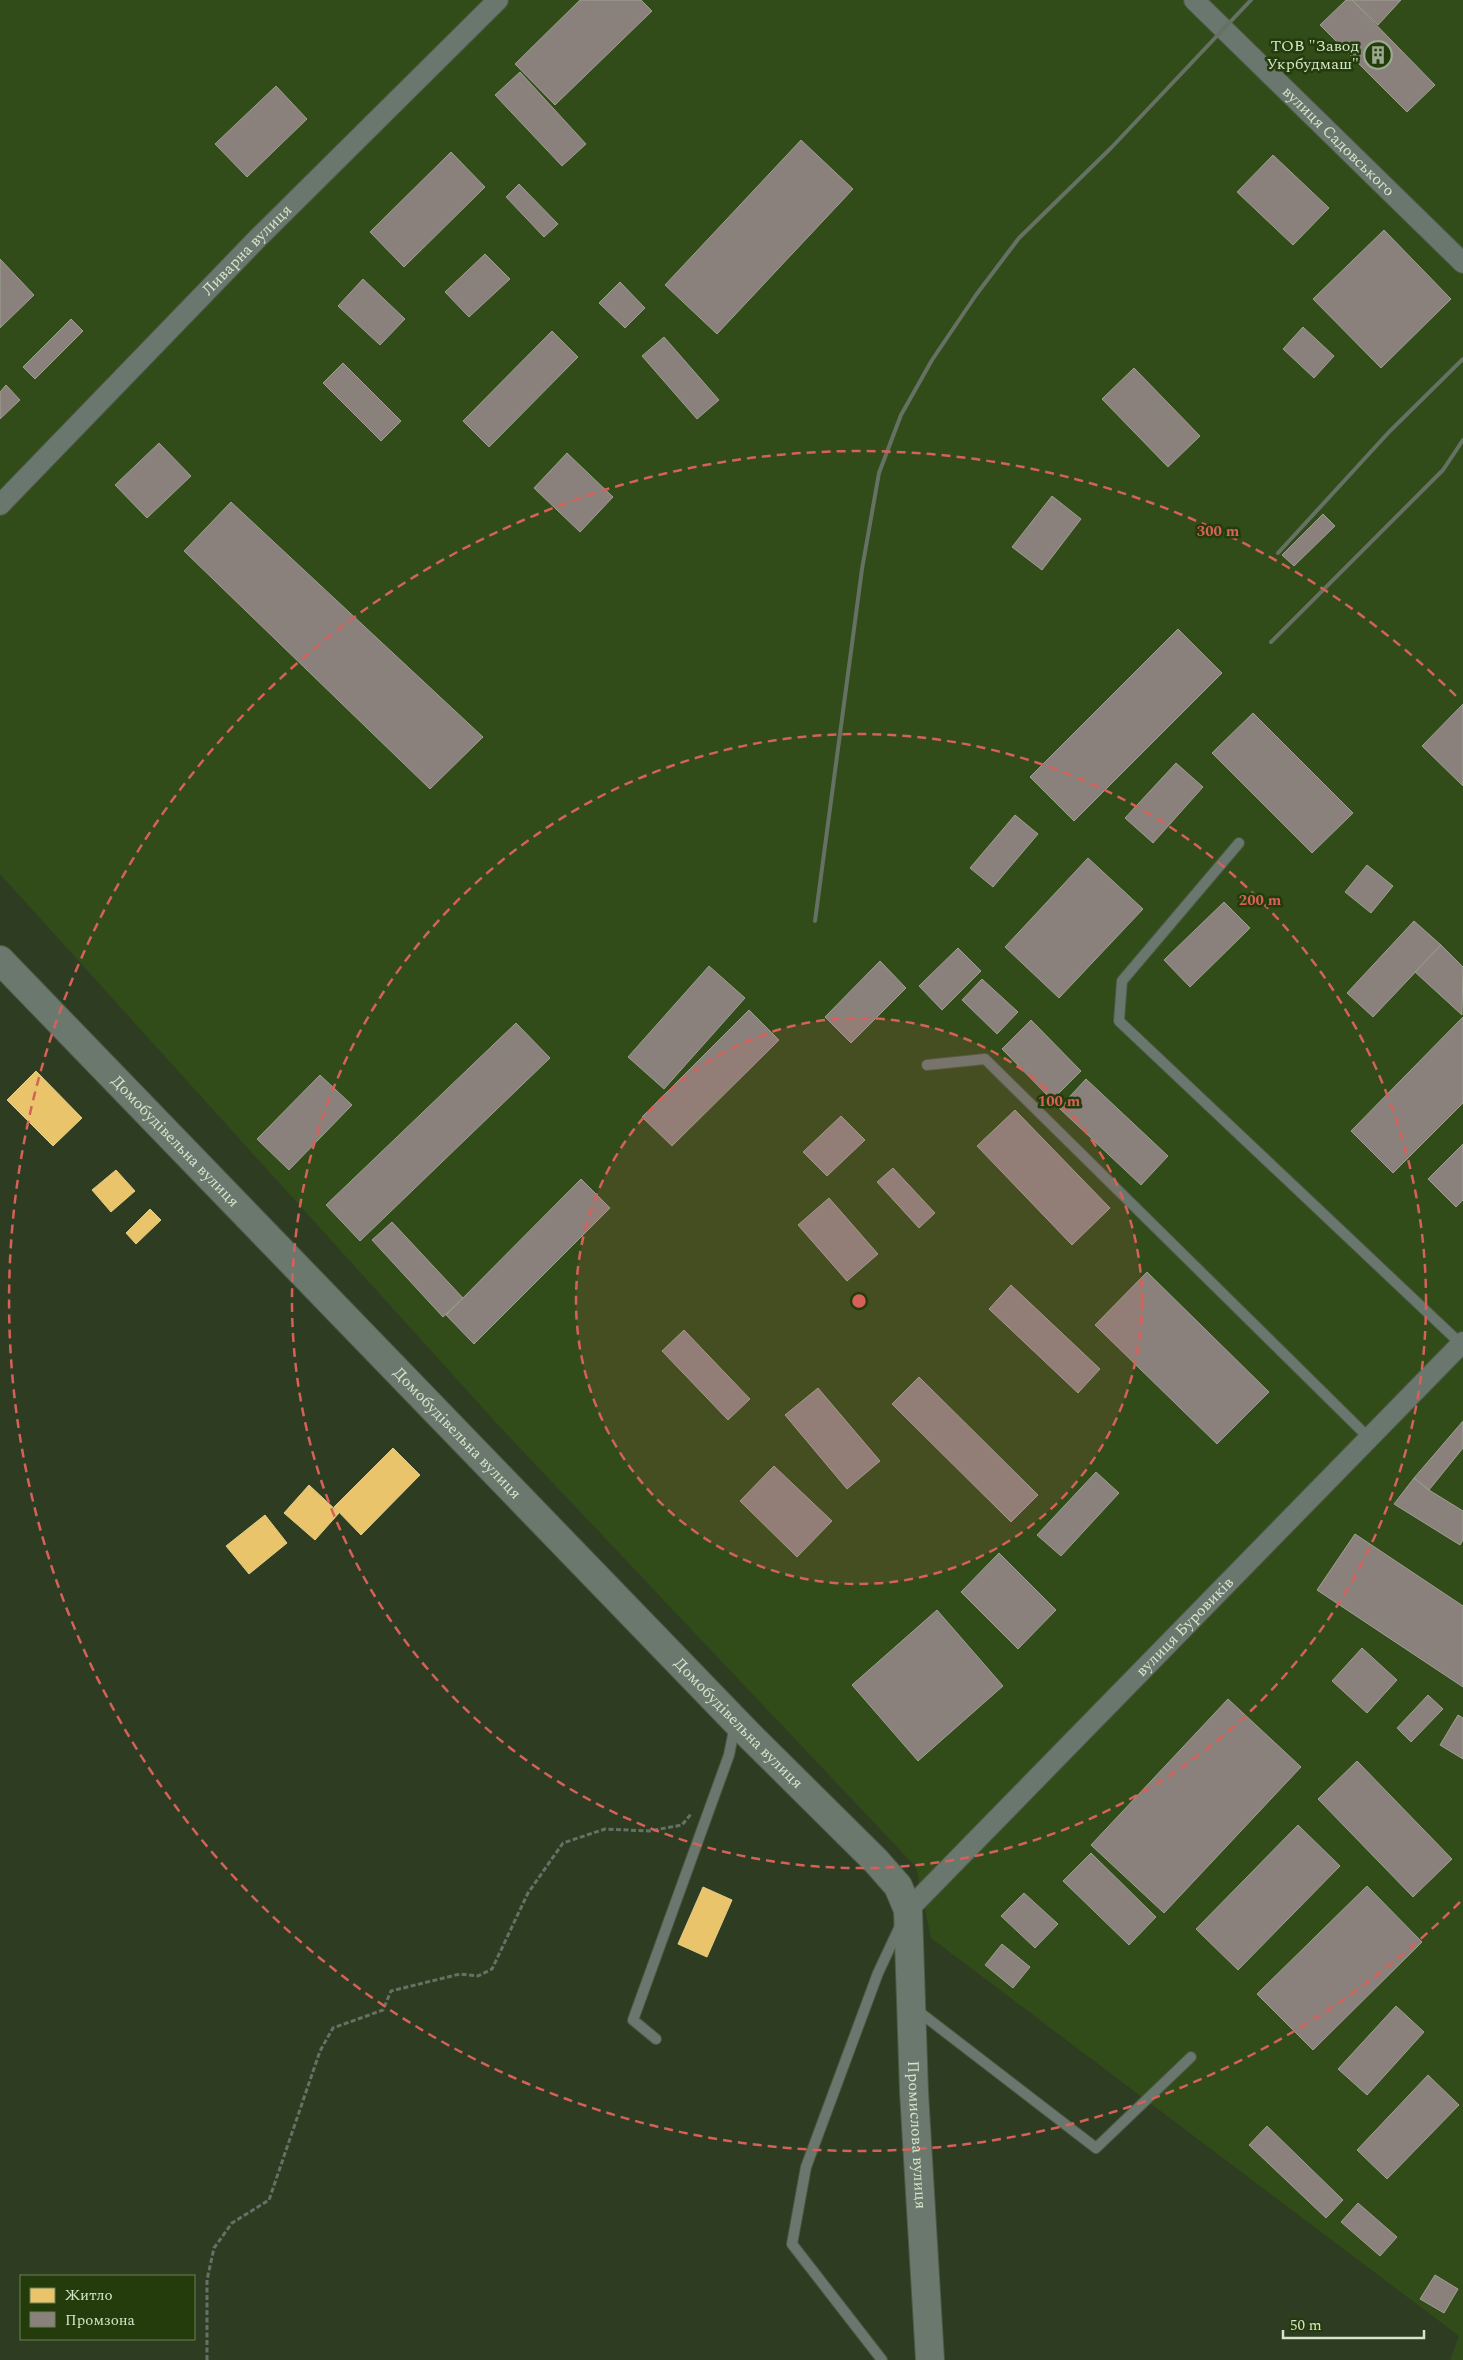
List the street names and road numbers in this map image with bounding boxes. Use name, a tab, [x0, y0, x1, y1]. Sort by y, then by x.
street label: вулиця Садовського	[1277, 80, 1400, 202]
street label: Ливарна вулиця	[196, 199, 297, 301]
street label: Домобудівельна вулиця	[105, 1070, 245, 1213]
street label: Домобудівельна вулиця	[387, 1362, 527, 1505]
street label: вулиця Буровиків	[1130, 1571, 1239, 1682]
street label: Домобудівельна вулиця	[668, 1652, 809, 1794]
street label: Промислова вулиця	[901, 2060, 933, 2210]

